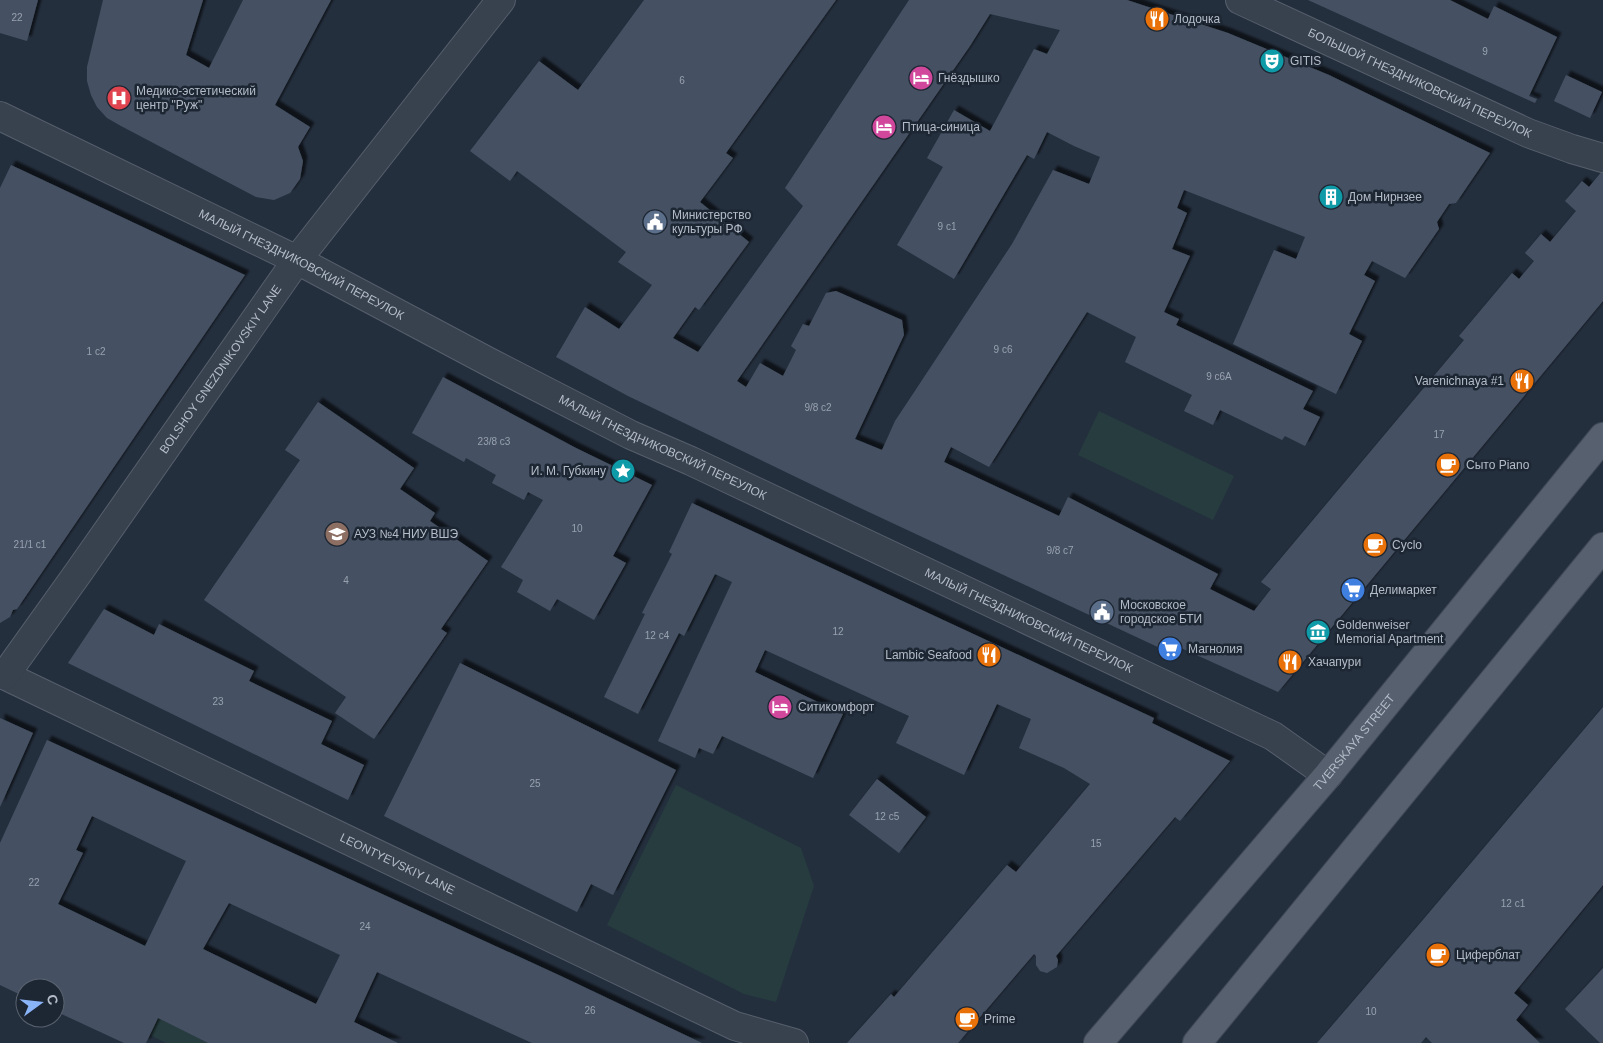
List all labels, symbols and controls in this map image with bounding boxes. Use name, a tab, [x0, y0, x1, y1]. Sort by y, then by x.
restaurant icon: Лодочка	[1144, 6, 1170, 32]
house number: 22	[11, 12, 23, 23]
place label: Лодочка	[1174, 12, 1220, 26]
street label: БОЛЬШОЙ ГНЕЗДНИКОВСКИЙ ПЕРЕУЛОК	[1306, 25, 1534, 141]
house number: 9	[1482, 46, 1488, 57]
theatre icon: GITIS	[1259, 48, 1285, 74]
place label: GITIS	[1290, 54, 1321, 68]
hotel icon: Гнёздышко	[908, 65, 934, 91]
place label: Гнёздышко	[938, 71, 1000, 85]
house number: 6	[679, 75, 685, 86]
place label: Медико-эстетический центр "Руж"	[136, 84, 256, 112]
hospital icon: Медико-эстетический центр "Руж"	[106, 85, 132, 111]
hotel icon: Птица-синица	[871, 114, 897, 140]
place label: Птица-синица	[902, 120, 980, 134]
building icon: Дом Нирнзее	[1318, 184, 1344, 210]
place label: Дом Нирнзее	[1348, 190, 1422, 204]
street label: МАЛЫЙ ГНЕЗДНИКОВСКИЙ ПЕРЕУЛОК	[196, 206, 406, 323]
place label: Министерство культуры РФ	[672, 208, 751, 236]
public building icon: Министерство культуры РФ	[642, 209, 668, 235]
house number: 9 с1	[938, 221, 957, 232]
street label: BOLSHOY GNEZDNIKOVSKIY LANE	[157, 282, 284, 456]
house number: 9 с6	[994, 344, 1013, 355]
house number: 1 с2	[87, 346, 106, 357]
restaurant icon: Varenichnaya #1	[1509, 368, 1535, 394]
house number: 9 с6А	[1206, 371, 1232, 382]
place label: Varenichnaya #1	[1415, 374, 1504, 388]
street label: МАЛЫЙ ГНЕЗДНИКОВСКИЙ ПЕРЕУЛОК	[556, 392, 769, 503]
house number: 9/8 с2	[804, 402, 832, 413]
house number: 17	[1433, 429, 1445, 440]
house number: 23/8 с3	[478, 436, 511, 447]
cafe icon: Сыто Piano	[1435, 452, 1461, 478]
place icon: И. М. Губкину	[610, 458, 636, 484]
place label: Сыто Piano	[1466, 458, 1530, 472]
place label: И. М. Губкину	[531, 464, 606, 478]
school or university icon: АУЗ №4 НИУ ВШЭ	[324, 521, 350, 547]
house number: 10	[571, 523, 583, 534]
place label: АУЗ №4 НИУ ВШЭ	[354, 527, 459, 541]
cafe icon: Cyclo	[1362, 532, 1388, 558]
place label: Cyclo	[1392, 538, 1422, 552]
house number: 21/1 с1	[14, 539, 47, 550]
house number: 9/8 с7	[1046, 545, 1074, 556]
street label: МАЛЫЙ ГНЕЗДНИКОВСКИЙ ПЕРЕУЛОК	[922, 565, 1135, 676]
house number: 4	[343, 575, 349, 586]
supermarket icon: Делимаркет	[1340, 577, 1366, 603]
place label: Делимаркет	[1370, 583, 1437, 597]
place label: Московское городское БТИ	[1120, 598, 1202, 626]
public building icon: Московское городское БТИ	[1089, 599, 1115, 625]
place label: Goldenweiser Memorial Apartment	[1336, 618, 1444, 646]
museum icon: Goldenweiser Memorial Apartment	[1305, 619, 1331, 645]
house number: 12	[832, 626, 844, 637]
house number: 12 с4	[645, 630, 670, 641]
supermarket icon: Магнолия	[1157, 636, 1183, 662]
restaurant icon: Lambic Seafood	[976, 642, 1002, 668]
place label: Магнолия	[1188, 642, 1242, 656]
place label: Lambic Seafood	[885, 648, 972, 662]
restaurant icon: Хачапури	[1277, 649, 1303, 675]
place label: Хачапури	[1308, 655, 1361, 669]
street label: TVERSKAYA STREET	[1311, 691, 1398, 794]
hotel icon: Ситикомфорт	[767, 694, 793, 720]
house number: 23	[212, 696, 224, 707]
place label: Ситикомфорт	[798, 700, 875, 714]
house number: 25	[529, 778, 541, 789]
house number: 12 с5	[875, 811, 900, 822]
street label: LEONTYEVSKIY LANE	[338, 830, 457, 898]
house number: 15	[1090, 838, 1102, 849]
house number: 22	[28, 877, 40, 888]
house number: 12 с1	[1501, 898, 1526, 909]
house number: 24	[359, 921, 371, 932]
cafe icon: Циферблат	[1425, 942, 1451, 968]
place label: Циферблат	[1456, 948, 1521, 962]
north arrow	[15, 978, 65, 1028]
text: С	[44, 993, 62, 1007]
house number: 26	[584, 1005, 596, 1016]
cafe icon: Prime	[954, 1006, 980, 1032]
house number: 10	[1365, 1006, 1377, 1017]
place label: Prime	[984, 1012, 1016, 1026]

